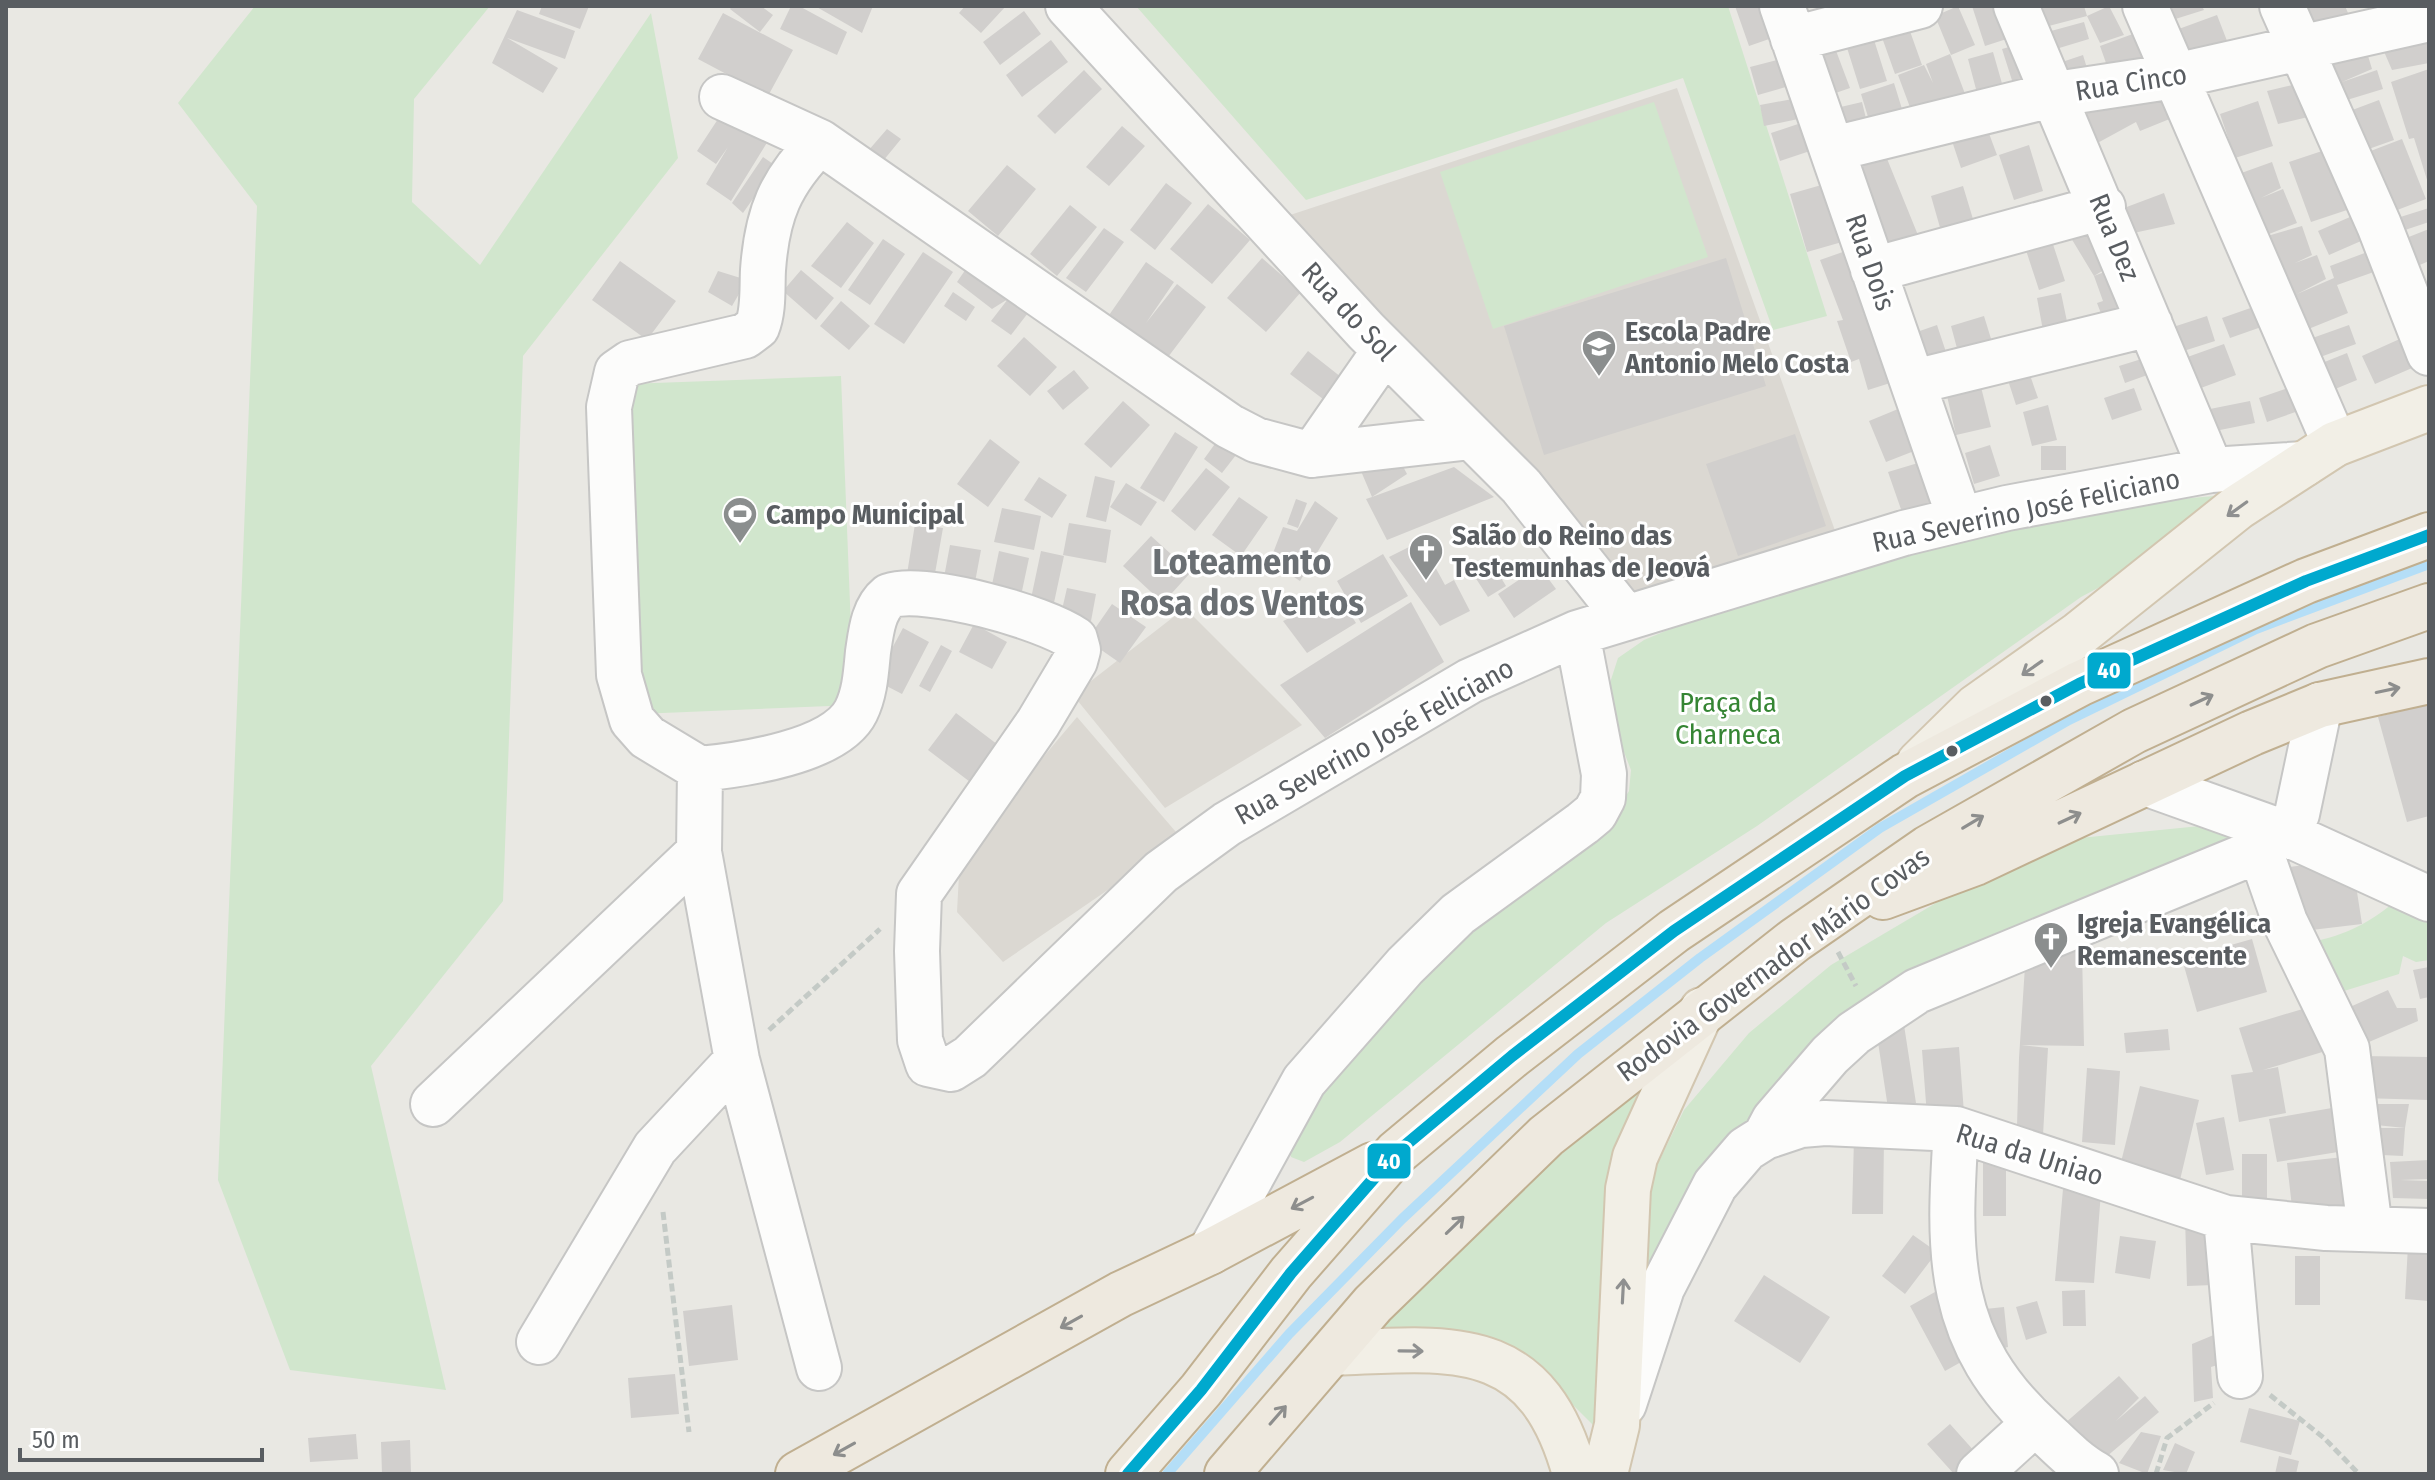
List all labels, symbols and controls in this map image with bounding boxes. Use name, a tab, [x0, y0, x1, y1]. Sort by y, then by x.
street label: Rua Cinco	[2073, 57, 2189, 108]
street label: Rua Dez	[2082, 189, 2147, 286]
street label: Rua Dois	[1839, 209, 1902, 315]
street label: Rua do Sol	[1295, 255, 1402, 367]
place label: Escola Padre Antonio Melo Costa	[1624, 315, 1849, 380]
school or university icon: Escola Padre Antonio Melo Costa	[1580, 328, 1618, 378]
street label: Rua Severino José Feliciano	[1869, 462, 2183, 559]
sports icon: Campo Municipal	[721, 495, 759, 545]
place label: Campo Municipal	[766, 498, 964, 531]
one-way arrow	[2227, 500, 2248, 517]
place label: Salão do Reino das Testemunhas de Jeová	[1452, 519, 1710, 584]
church icon: Salão do Reino das Testemunhas de Jeová	[1407, 532, 1445, 582]
district label: Loteamento Rosa dos Ventos	[1120, 540, 1364, 625]
street label: Rua Severino José Feliciano	[1229, 651, 1519, 832]
line badge: 40	[2086, 651, 2132, 690]
text: 40	[2097, 657, 2121, 684]
one-way arrow	[2021, 660, 2043, 676]
one-way arrow	[2375, 682, 2400, 697]
park label: Praça da Charneca	[1675, 686, 1781, 751]
one-way arrow	[2190, 692, 2214, 707]
unlabelled marker	[2038, 693, 2054, 709]
unlabelled marker	[1944, 743, 1960, 759]
one-way arrow	[2058, 810, 2082, 825]
one-way arrow	[1961, 814, 1984, 830]
street label: Rodovia Governador Mário Covas	[1611, 840, 1936, 1089]
place label: Igreja Evangélica Remanescente	[2077, 907, 2271, 972]
church icon: Igreja Evangélica Remanescente	[2032, 920, 2070, 970]
street label: Rua da Uniao	[1952, 1116, 2107, 1193]
line badge: 40	[1366, 1142, 1412, 1180]
text: 40	[1377, 1148, 1401, 1175]
one-way arrow	[1291, 1195, 1315, 1211]
one-way arrow	[1444, 1216, 1464, 1235]
one-way arrow	[1616, 1278, 1631, 1305]
one-way arrow	[1060, 1314, 1083, 1330]
one-way arrow	[1397, 1343, 1424, 1358]
one-way arrow	[1269, 1406, 1287, 1426]
scale bar	[20, 1412, 262, 1462]
text: 50 m	[32, 1426, 80, 1454]
one-way arrow	[833, 1441, 857, 1457]

